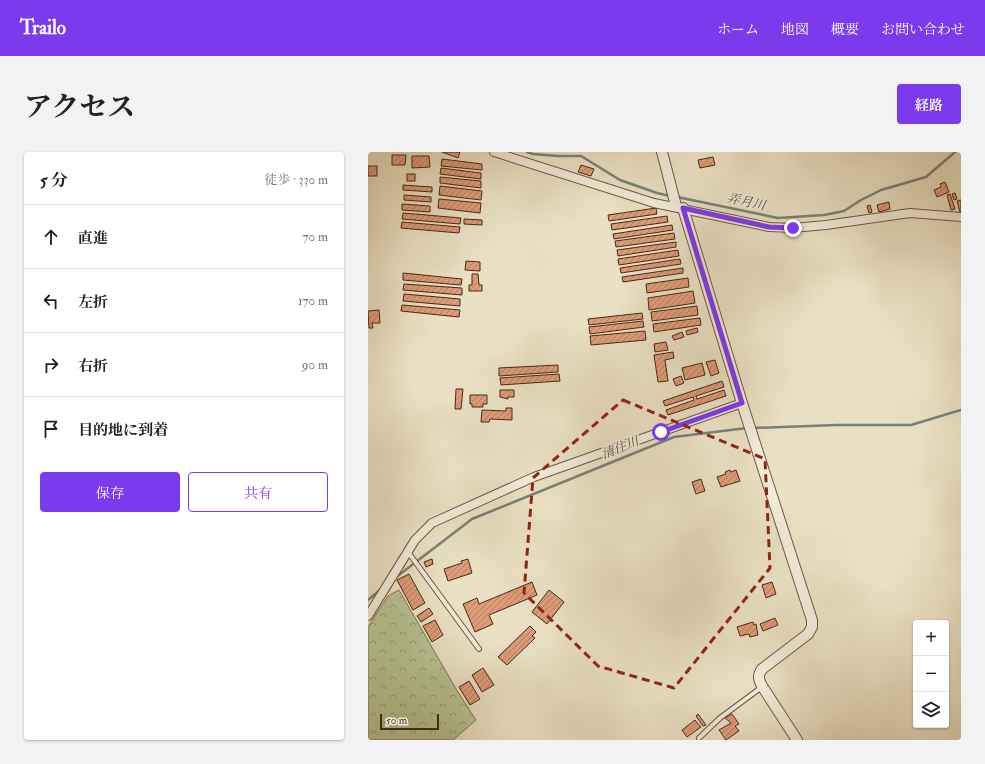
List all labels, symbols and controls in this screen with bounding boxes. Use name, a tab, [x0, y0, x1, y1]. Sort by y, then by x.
text: Trailo	[20, 16, 66, 40]
text: ホーム	[717, 21, 759, 38]
text: 地図	[781, 21, 809, 38]
text: 概要	[831, 21, 859, 38]
text: お問い合わせ	[881, 21, 965, 38]
button: 経路	[897, 84, 961, 124]
text: アクセス	[24, 90, 135, 125]
text: 5 分	[40, 170, 68, 191]
text: 徒歩 · 330 m	[265, 172, 328, 188]
water label: 弄月川	[725, 190, 769, 214]
route end	[784, 219, 802, 237]
icon: ahead	[40, 226, 62, 248]
text: 直進	[78, 229, 108, 248]
text: 70 m	[303, 229, 328, 245]
icon: left	[40, 290, 62, 312]
text: 左折	[78, 293, 108, 312]
text: 170 m	[298, 293, 328, 309]
icon: right	[40, 354, 62, 376]
text: 右折	[78, 357, 108, 376]
text: 90 m	[302, 357, 328, 373]
icon: arrive	[40, 418, 62, 440]
text: 目的地に到着	[78, 421, 168, 440]
route start	[652, 423, 670, 441]
water label: 清住川	[599, 433, 643, 463]
button: 保存	[40, 472, 180, 512]
button: 共有	[188, 472, 328, 512]
map controls	[913, 620, 949, 728]
button: +	[913, 620, 949, 656]
button: −	[913, 656, 949, 692]
button: layers	[913, 692, 949, 728]
scale bar	[380, 712, 439, 731]
text: 50 m	[386, 714, 407, 727]

